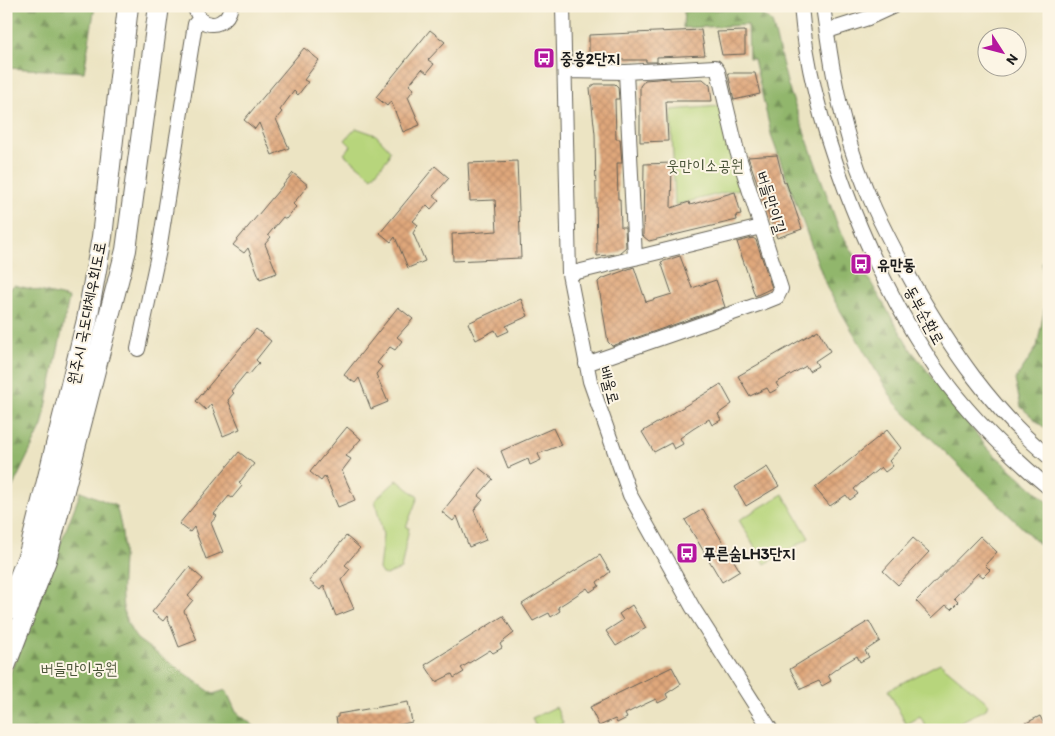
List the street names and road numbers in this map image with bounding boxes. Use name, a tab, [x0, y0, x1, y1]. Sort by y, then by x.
street label: 버들만이길	[753, 169, 790, 236]
street label: 원주시 국도대체우회도로	[63, 240, 110, 386]
street label: 동부순환로	[901, 282, 948, 348]
street label: 배울로	[595, 364, 624, 406]

